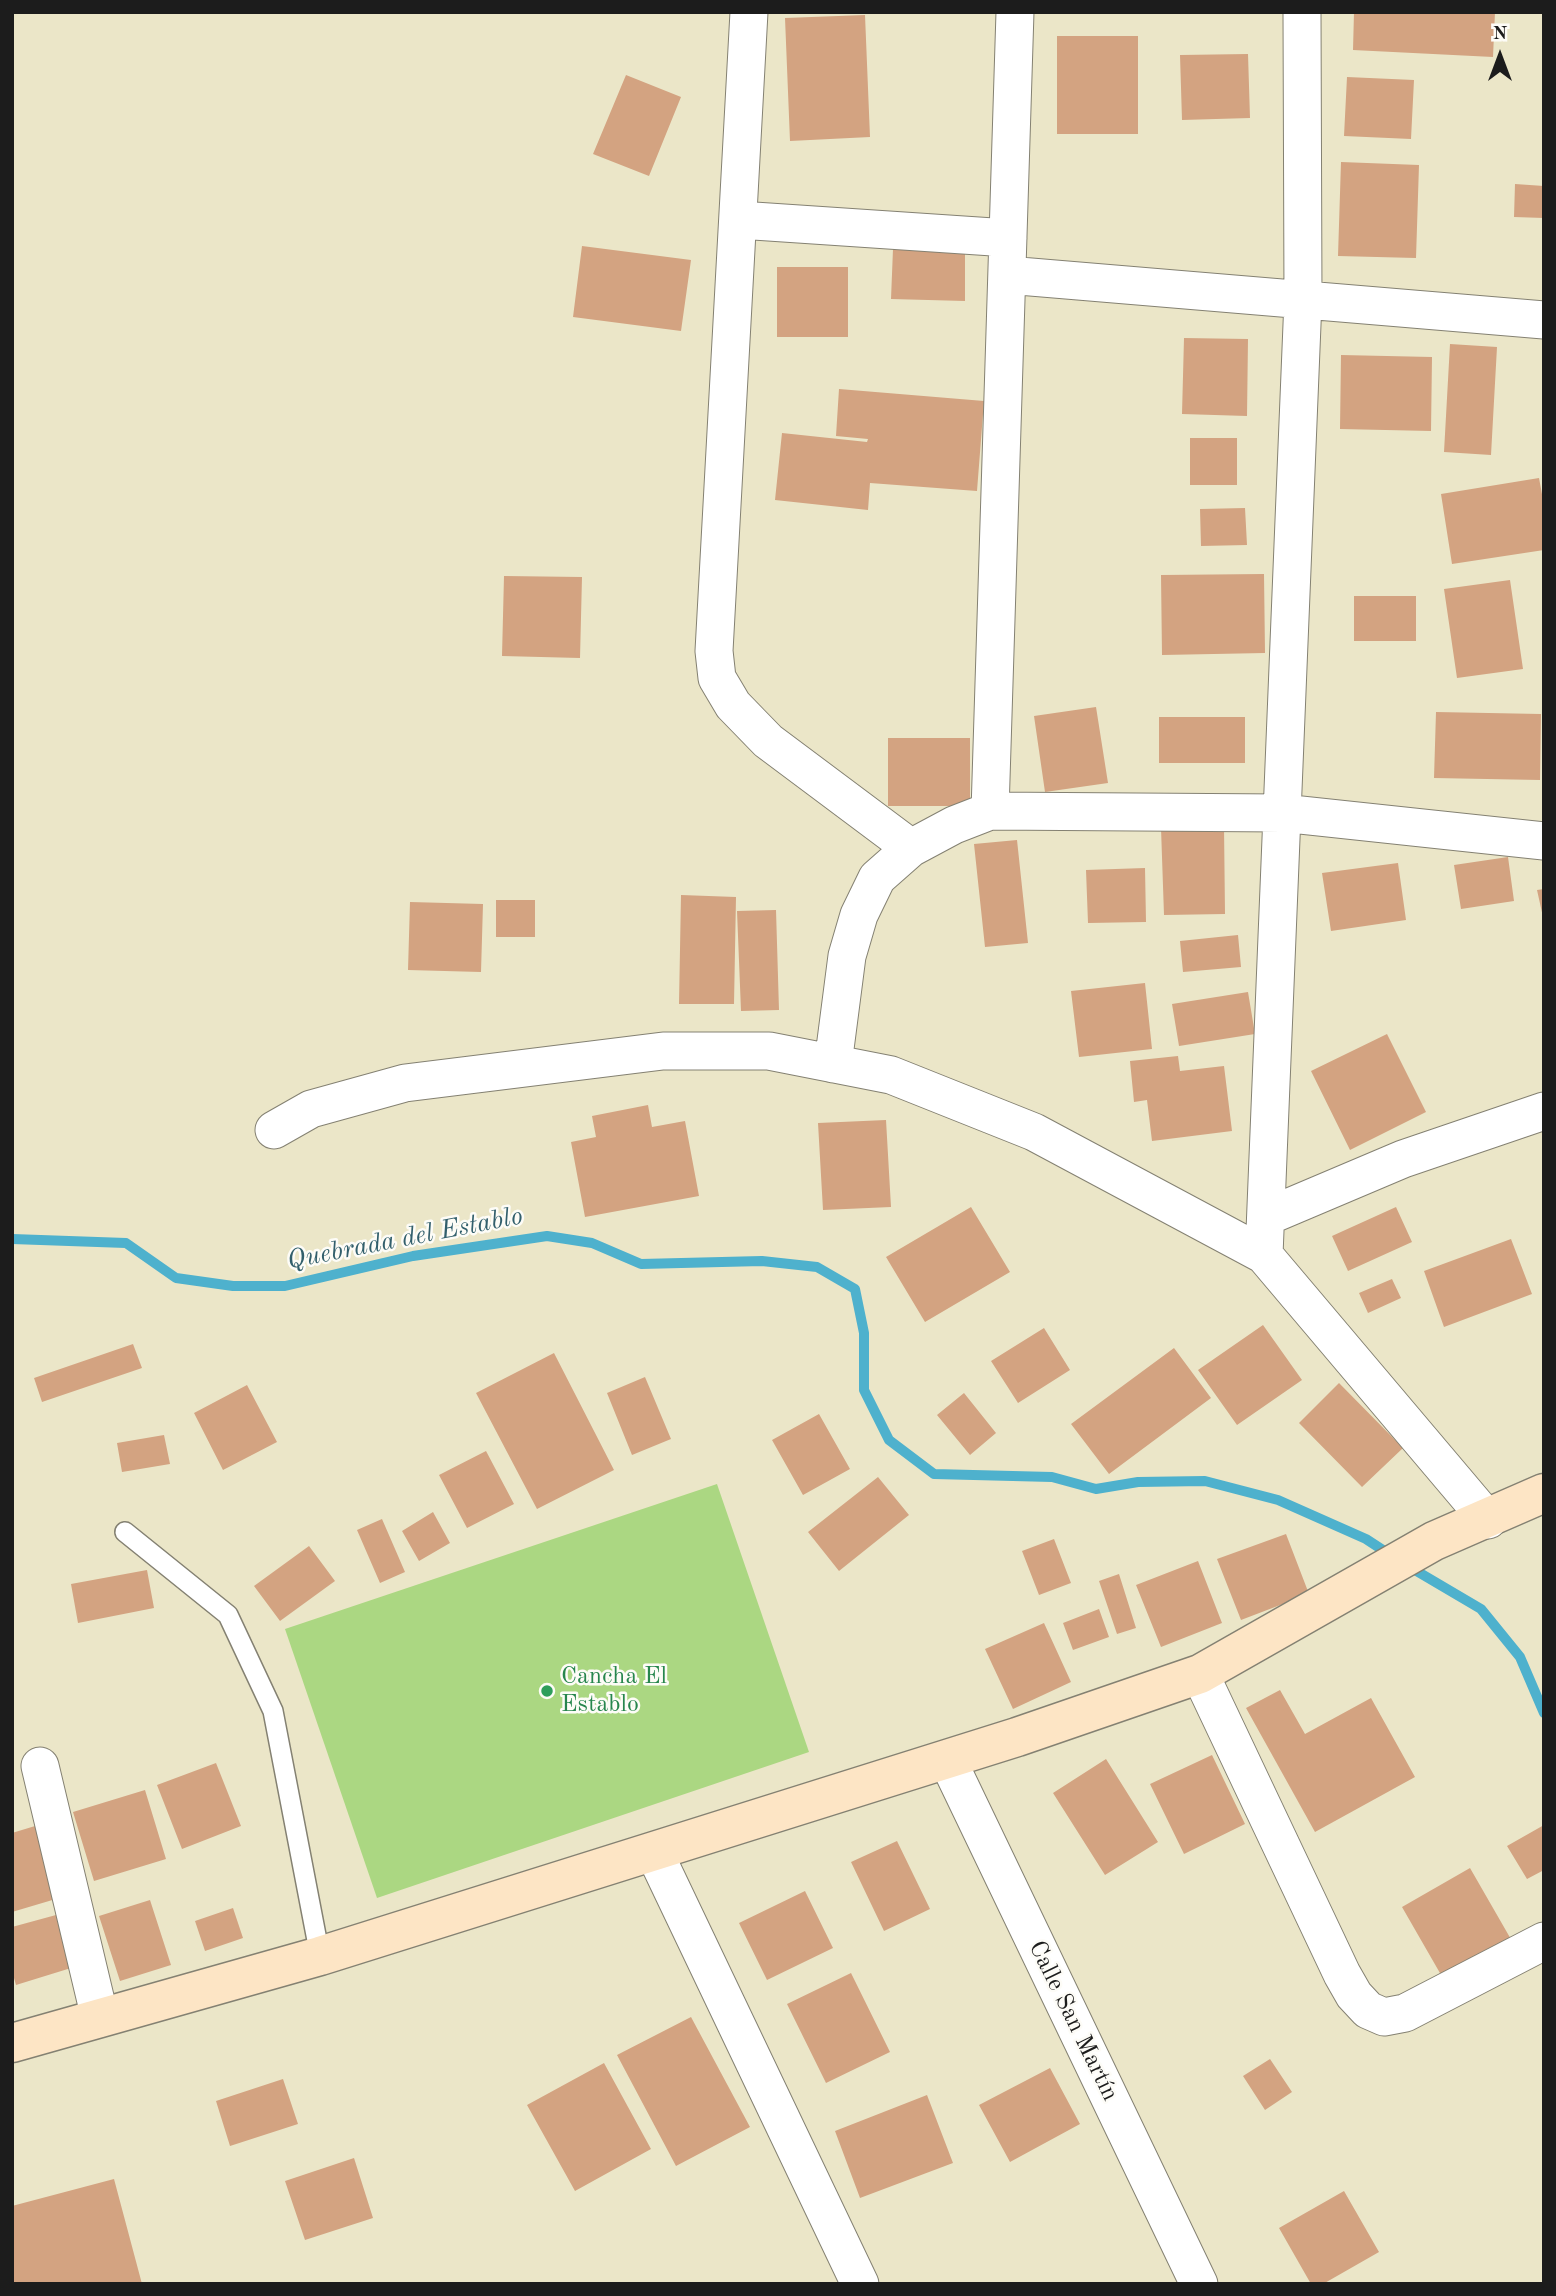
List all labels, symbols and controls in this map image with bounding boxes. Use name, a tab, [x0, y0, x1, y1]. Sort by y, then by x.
north arrow	[1465, 21, 1535, 91]
text: N	[1493, 25, 1507, 44]
water label: Quebrada del Establo	[285, 1201, 525, 1277]
place label: Cancha El Establo	[561, 1663, 667, 1719]
marker: Cancha El Establo	[539, 1683, 555, 1699]
street label: Calle San Martín	[1022, 1936, 1124, 2106]

